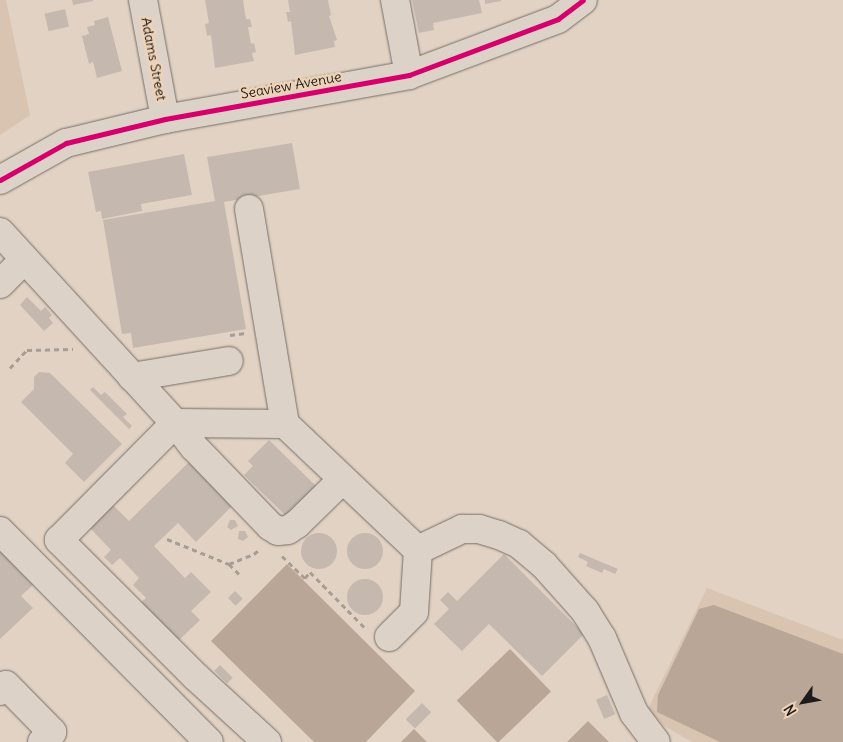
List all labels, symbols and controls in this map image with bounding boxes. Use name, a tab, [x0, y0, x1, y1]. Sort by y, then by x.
street label: Adams Street	[138, 16, 170, 102]
street label: Seaview Avenue	[239, 68, 343, 102]
north arrow	[778, 677, 828, 727]
text: N	[780, 701, 800, 719]

